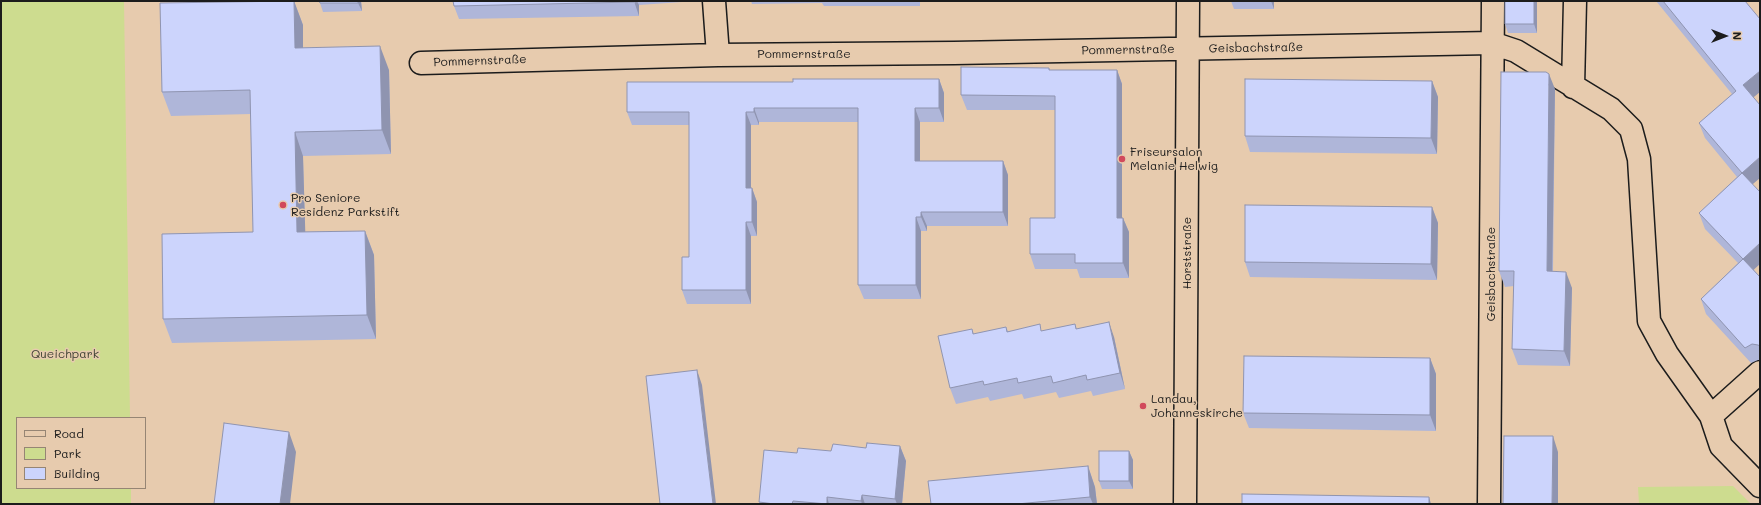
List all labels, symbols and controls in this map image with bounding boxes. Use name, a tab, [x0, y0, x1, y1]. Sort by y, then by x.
north arrow	[1705, 16, 1745, 56]
text: N	[1730, 32, 1745, 40]
street label: Geisbachstraße	[1209, 40, 1303, 56]
street label: Pommernstraße	[1081, 42, 1175, 58]
street label: Pommernstraße	[757, 47, 851, 61]
street label: Pommernstraße	[433, 52, 527, 70]
place label: Friseursalon Melanie Helwig	[1130, 145, 1218, 173]
marker: Friseursalon Melanie Helwig	[1117, 154, 1127, 164]
place label: Pro Seniore Residenz Parkstift	[291, 191, 400, 219]
marker: Pro Seniore Residenz Parkstift	[278, 200, 288, 210]
street label: Horststraße	[1180, 217, 1194, 289]
street label: Geisbachstraße	[1484, 227, 1498, 321]
park label: Queichpark	[31, 347, 99, 361]
place label: Landau, Johanneskirche	[1151, 392, 1243, 420]
marker: Landau, Johanneskirche	[1138, 401, 1148, 411]
legend	[16, 417, 146, 489]
text: Road	[54, 425, 84, 441]
text: Park	[54, 445, 81, 461]
text: Building	[54, 465, 100, 481]

